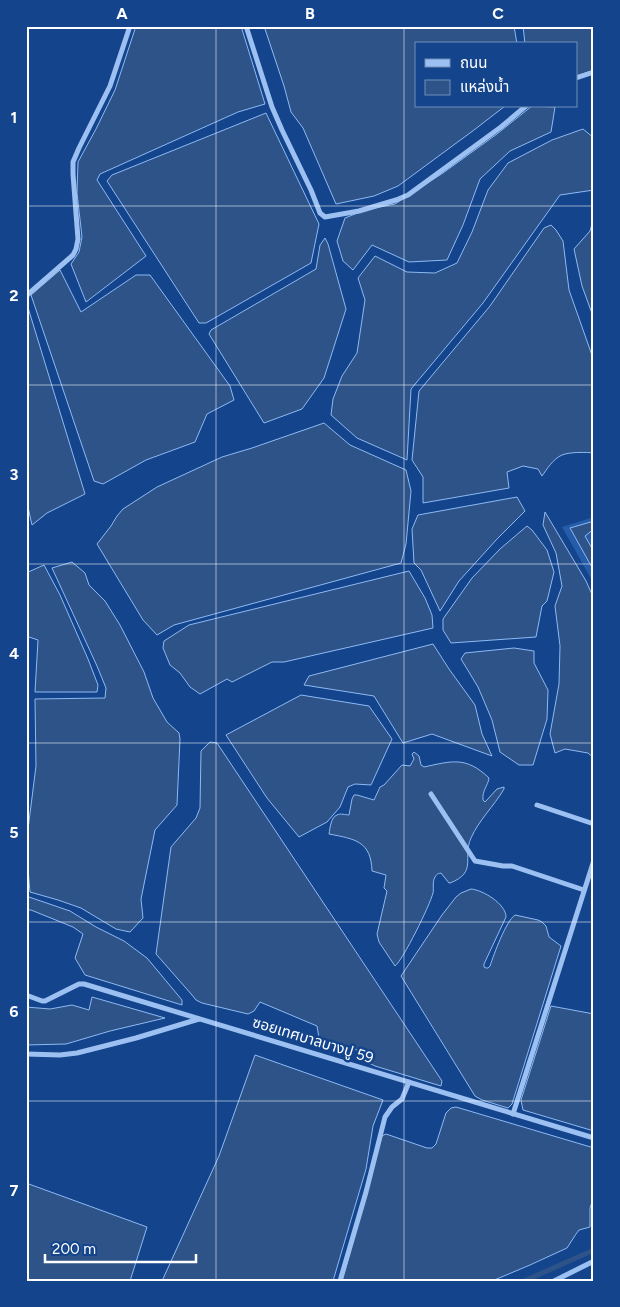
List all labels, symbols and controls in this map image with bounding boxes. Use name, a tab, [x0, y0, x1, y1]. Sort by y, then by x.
text: A	[116, 4, 128, 23]
text: B	[305, 4, 315, 23]
text: C	[492, 4, 504, 23]
legend	[415, 42, 578, 108]
text: ถนน	[460, 54, 487, 72]
text: แหล่งน้ำ	[460, 76, 509, 96]
text: 1	[11, 108, 17, 127]
text: 2	[9, 286, 19, 305]
text: 3	[10, 465, 19, 484]
text: 4	[9, 644, 19, 663]
text: 5	[9, 823, 19, 842]
text: 6	[9, 1002, 19, 1021]
street label: ซอยเทศบาลบางปู 59	[250, 1013, 376, 1067]
text: 7	[10, 1181, 19, 1200]
scale bar	[45, 1232, 196, 1264]
text: 200 m	[52, 1240, 96, 1258]

